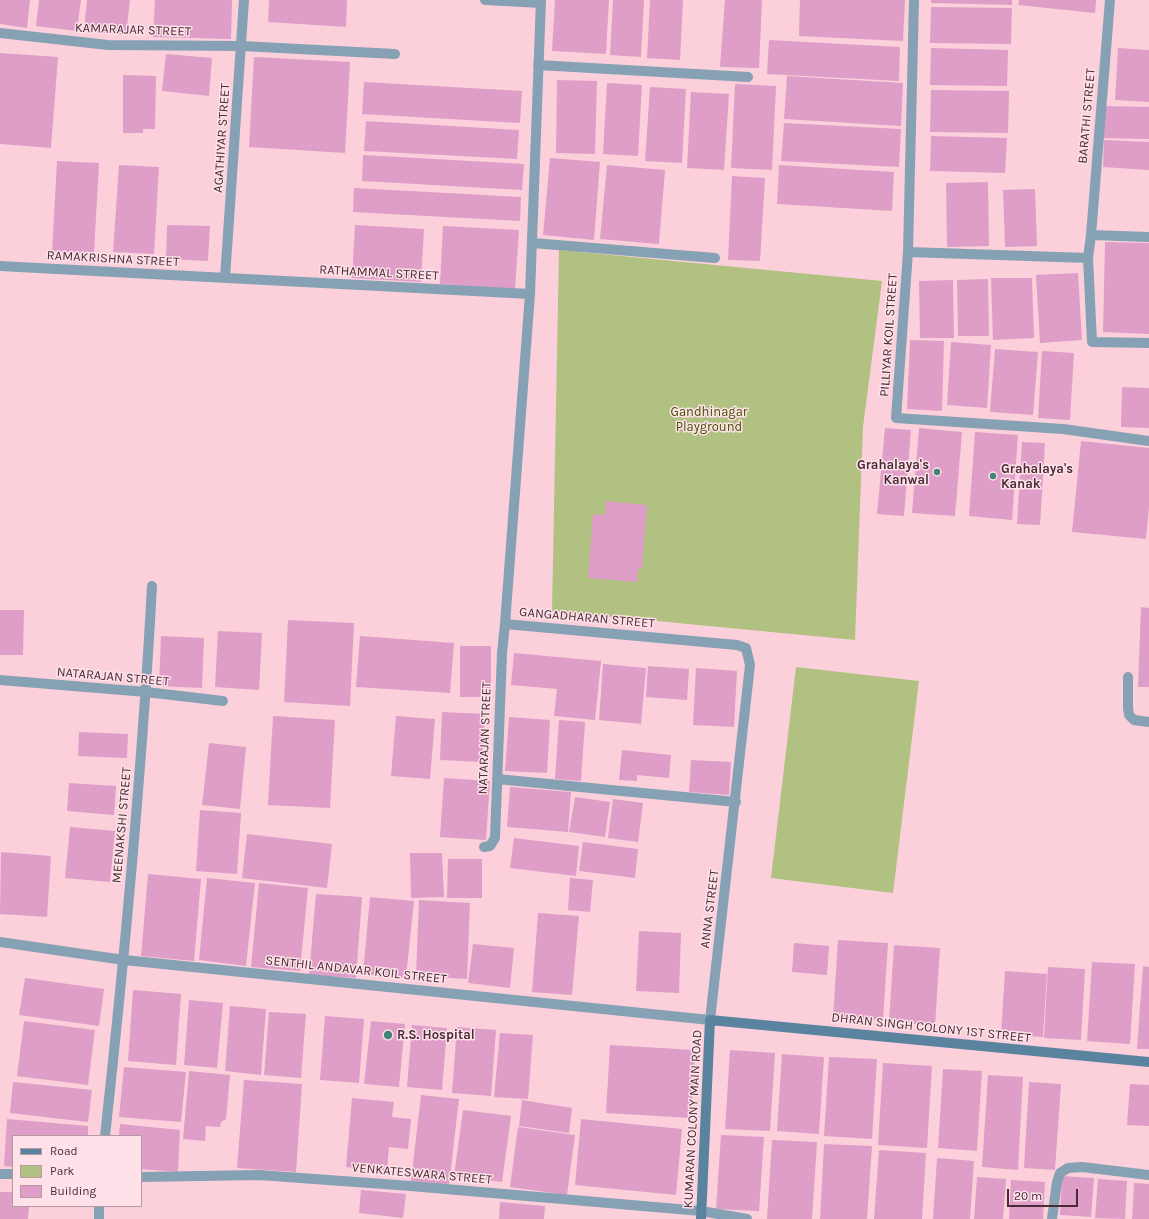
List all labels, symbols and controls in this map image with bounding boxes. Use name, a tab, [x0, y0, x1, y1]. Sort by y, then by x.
street label: KAMARAJAR STREET	[75, 20, 191, 40]
street label: BARATHI STREET	[1075, 68, 1099, 164]
street label: AGATHIYAR STREET	[210, 83, 234, 193]
street label: RAMAKRISHNA STREET	[46, 248, 180, 270]
street label: RATHAMMAL STREET	[319, 262, 439, 284]
street label: PILLIYAR KOIL STREET	[877, 273, 901, 397]
park label: Gandhinagar Playground	[671, 404, 747, 435]
place label: Grahalaya's Kanwal	[857, 457, 929, 488]
place label: Grahalaya's Kanak	[1001, 461, 1073, 492]
marker: Grahalaya's Kanwal	[932, 467, 942, 477]
marker: Grahalaya's Kanak	[988, 471, 998, 481]
street label: GANGADHARAN STREET	[518, 604, 656, 632]
street label: NATARAJAN STREET	[56, 664, 170, 690]
street label: NATARAJAN STREET	[475, 681, 495, 795]
street label: MEENAKSHI STREET	[109, 766, 135, 884]
street label: ANNA STREET	[697, 869, 723, 949]
street label: SENTHIL ANDAVAR KOIL STREET	[265, 953, 447, 987]
street label: DHRAN SINGH COLONY 1ST STREET	[831, 1010, 1031, 1046]
place label: R.S. Hospital	[397, 1027, 475, 1043]
marker: R.S. Hospital	[382, 1029, 394, 1041]
street label: KUMARAN COLONY MAIN ROAD	[681, 1029, 705, 1209]
legend	[12, 1135, 142, 1207]
text: Road	[50, 1144, 78, 1158]
street label: VENKATESWARA STREET	[351, 1160, 493, 1188]
text: Park	[50, 1164, 74, 1178]
scale bar	[1009, 1181, 1080, 1207]
text: Building	[50, 1184, 96, 1198]
text: 20 m	[1014, 1189, 1042, 1203]

